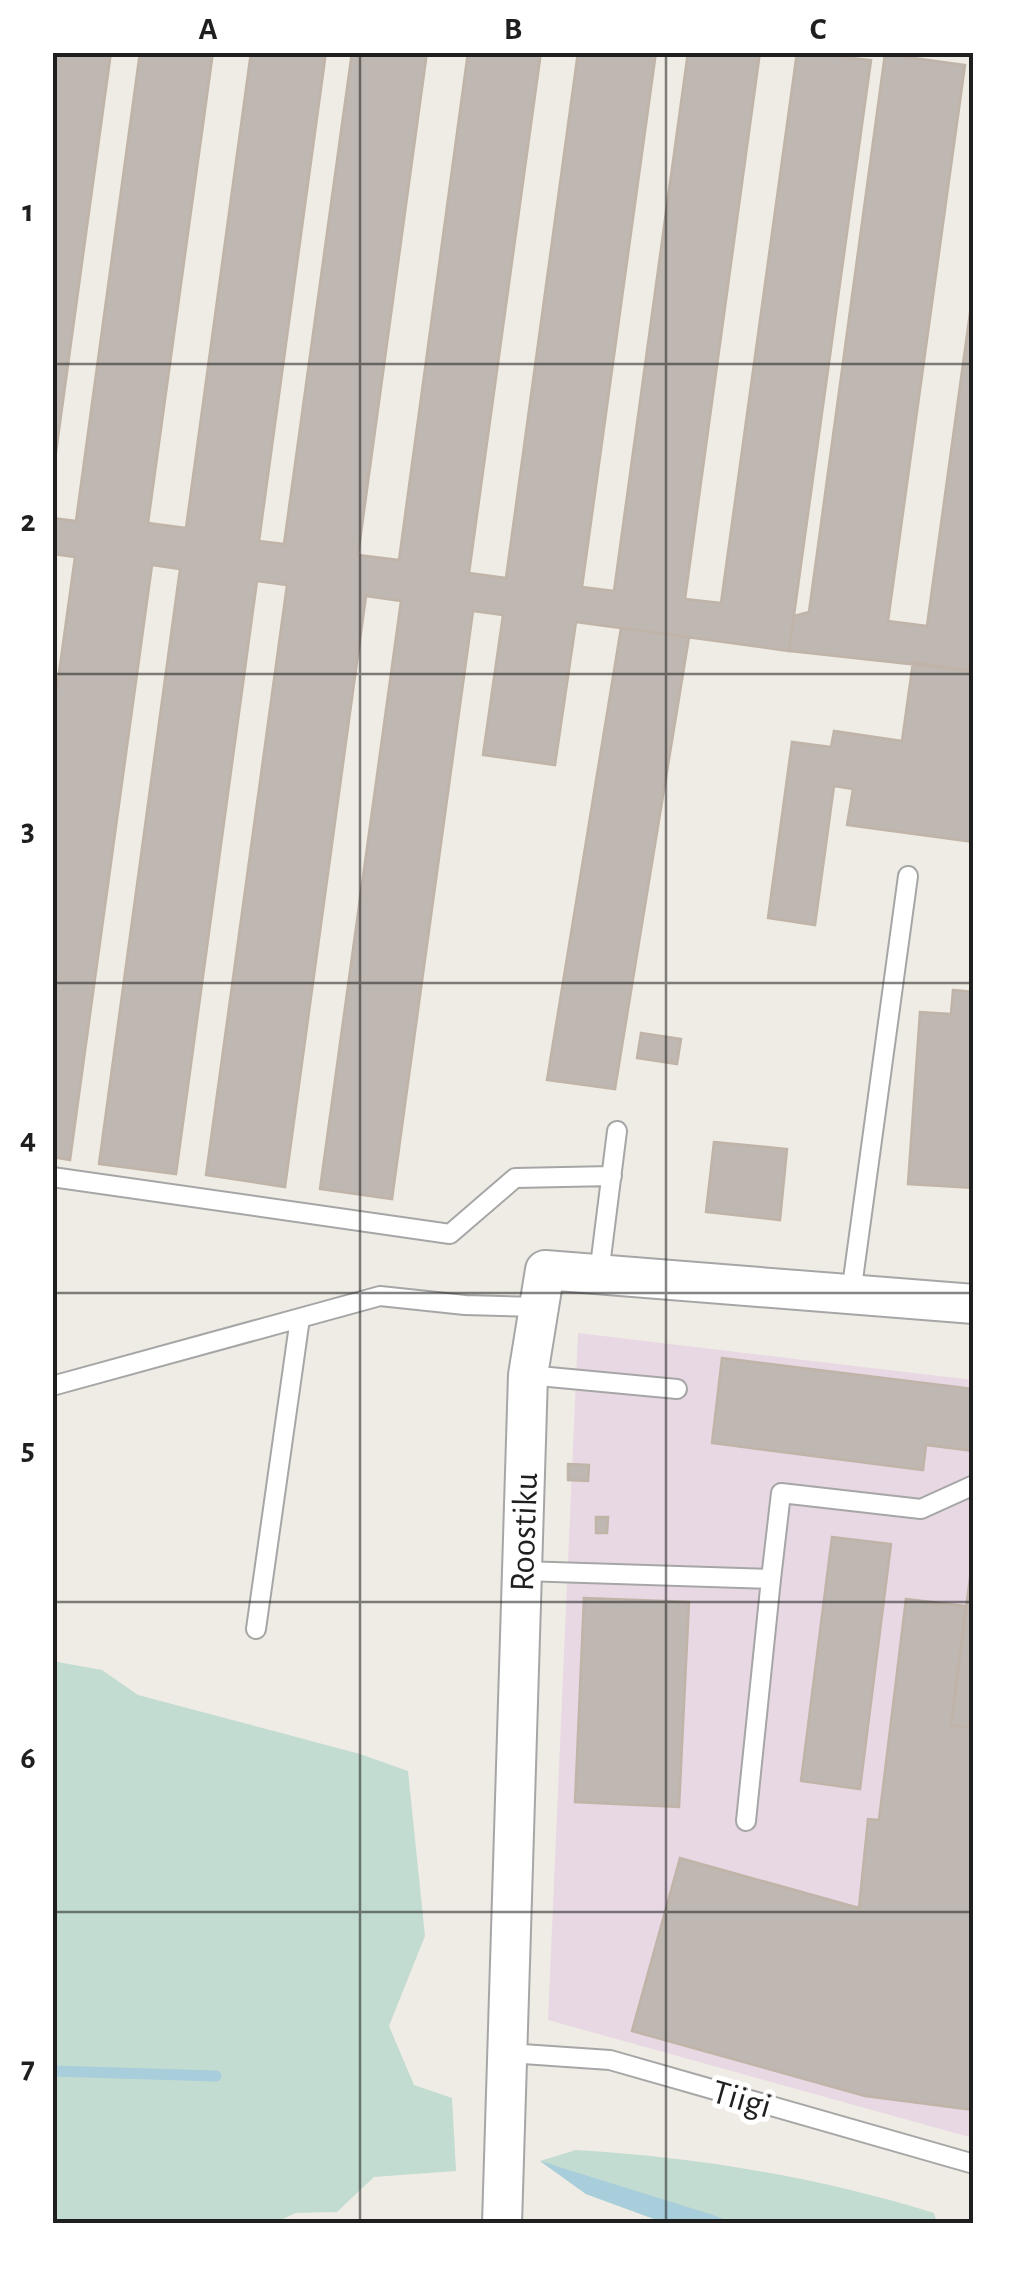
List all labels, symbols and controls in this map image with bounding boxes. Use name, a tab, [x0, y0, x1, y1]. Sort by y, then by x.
text: A	[198, 13, 218, 45]
text: B	[504, 13, 522, 45]
text: C	[810, 13, 827, 45]
text: 1	[22, 195, 34, 227]
text: 2	[20, 505, 36, 537]
text: 3	[21, 814, 35, 846]
text: 4	[20, 1123, 36, 1155]
text: 5	[21, 1433, 35, 1465]
street label: Roostiku	[505, 1472, 544, 1592]
text: 6	[20, 1742, 36, 1774]
text: 7	[21, 2052, 35, 2084]
street label: Tiigi	[708, 2074, 775, 2124]

